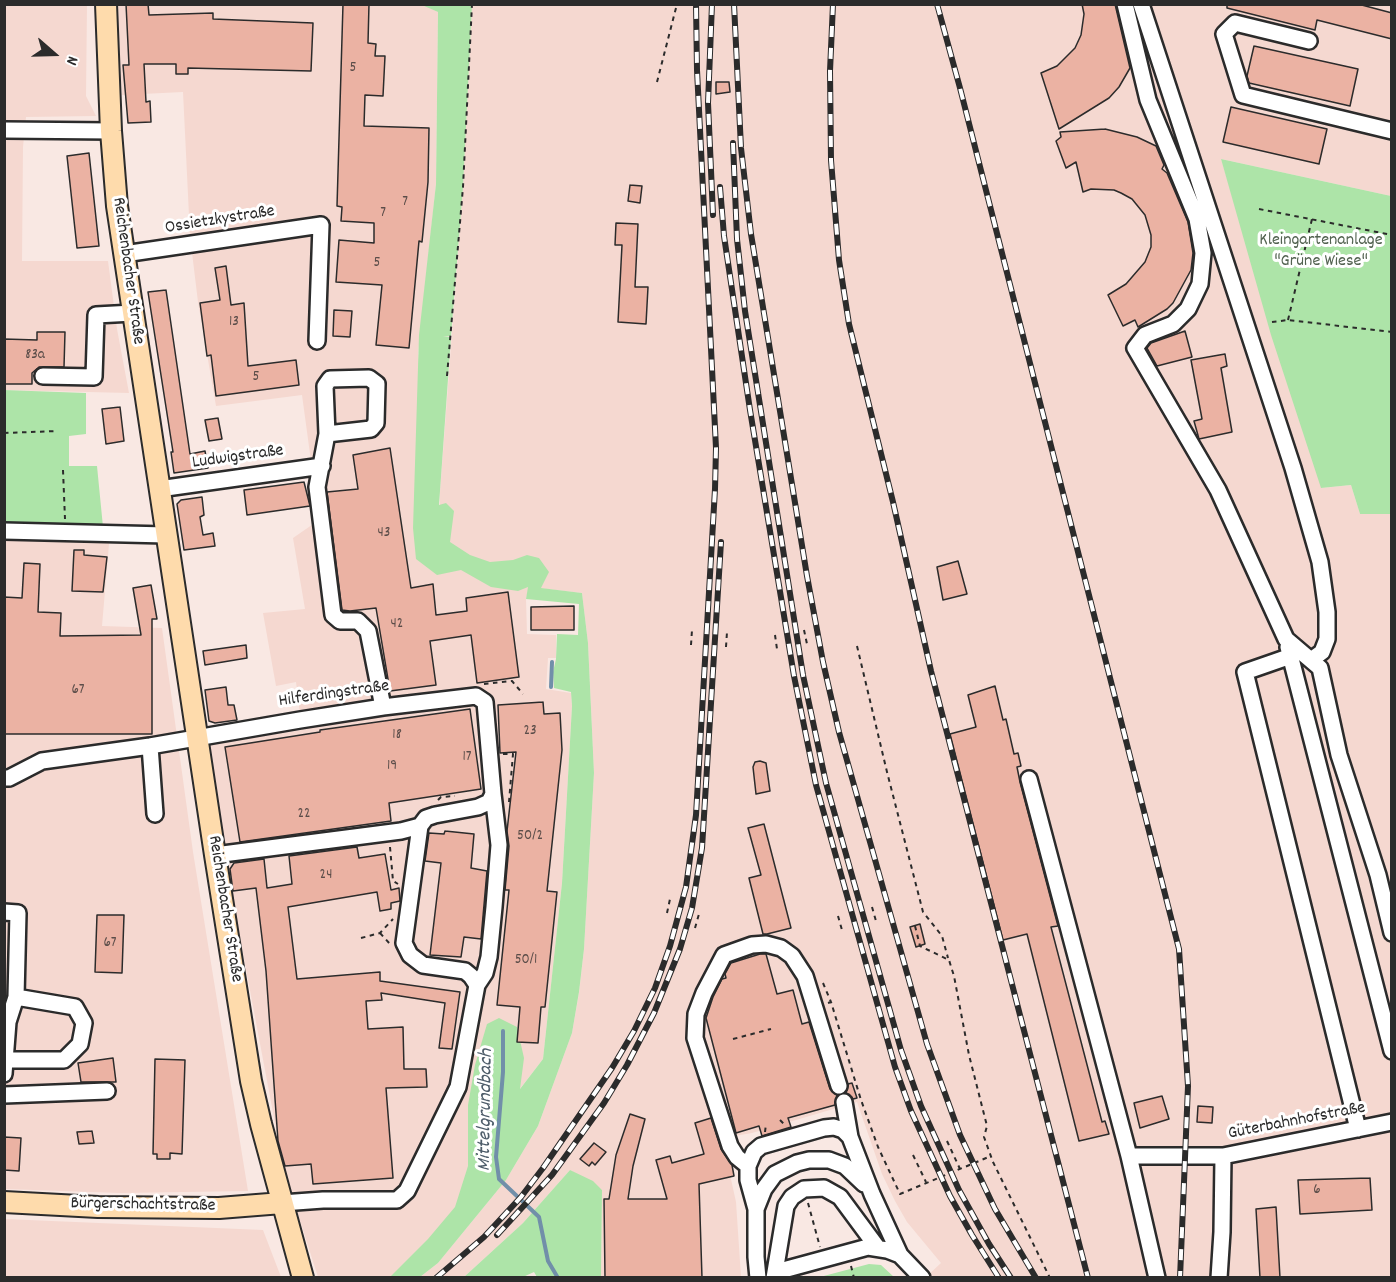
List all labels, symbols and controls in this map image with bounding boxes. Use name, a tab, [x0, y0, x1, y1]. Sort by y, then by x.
north arrow	[24, 24, 84, 84]
text: N	[59, 53, 84, 68]
house number: 5	[350, 60, 356, 78]
house number: 7	[402, 194, 408, 212]
street label: Reichenbacher Straße	[106, 196, 148, 346]
street label: Ossietzkystraße	[164, 202, 276, 240]
house number: 7	[380, 205, 386, 223]
park label: Kleingartenanlage "Grüne Wiese"	[1259, 231, 1383, 274]
house number: 5	[374, 255, 380, 273]
house number: 13	[229, 314, 239, 332]
house number: 83a	[25, 347, 45, 365]
house number: 5	[253, 369, 259, 387]
street label: Ludwigstraße	[191, 441, 285, 475]
house number: 43	[378, 525, 390, 543]
house number: 42	[391, 616, 403, 634]
street label: Hilferdingstraße	[277, 677, 391, 713]
house number: 67	[71, 682, 85, 700]
house number: 23	[523, 723, 537, 741]
house number: 18	[392, 727, 402, 745]
house number: 17	[462, 749, 472, 767]
house number: 19	[387, 758, 397, 776]
house number: 22	[297, 806, 311, 824]
house number: 50/2	[517, 828, 543, 846]
street label: Reichenbacher Straße	[202, 834, 246, 984]
house number: 24	[320, 867, 332, 885]
house number: 67	[103, 935, 117, 953]
house number: 50/1	[515, 952, 537, 970]
water label: Mittelgrundbach	[474, 1049, 500, 1171]
street label: Güterbahnhofstraße	[1227, 1098, 1367, 1146]
house number: 6	[1313, 1182, 1321, 1200]
street label: Bürgerschachtstraße	[70, 1194, 216, 1218]

